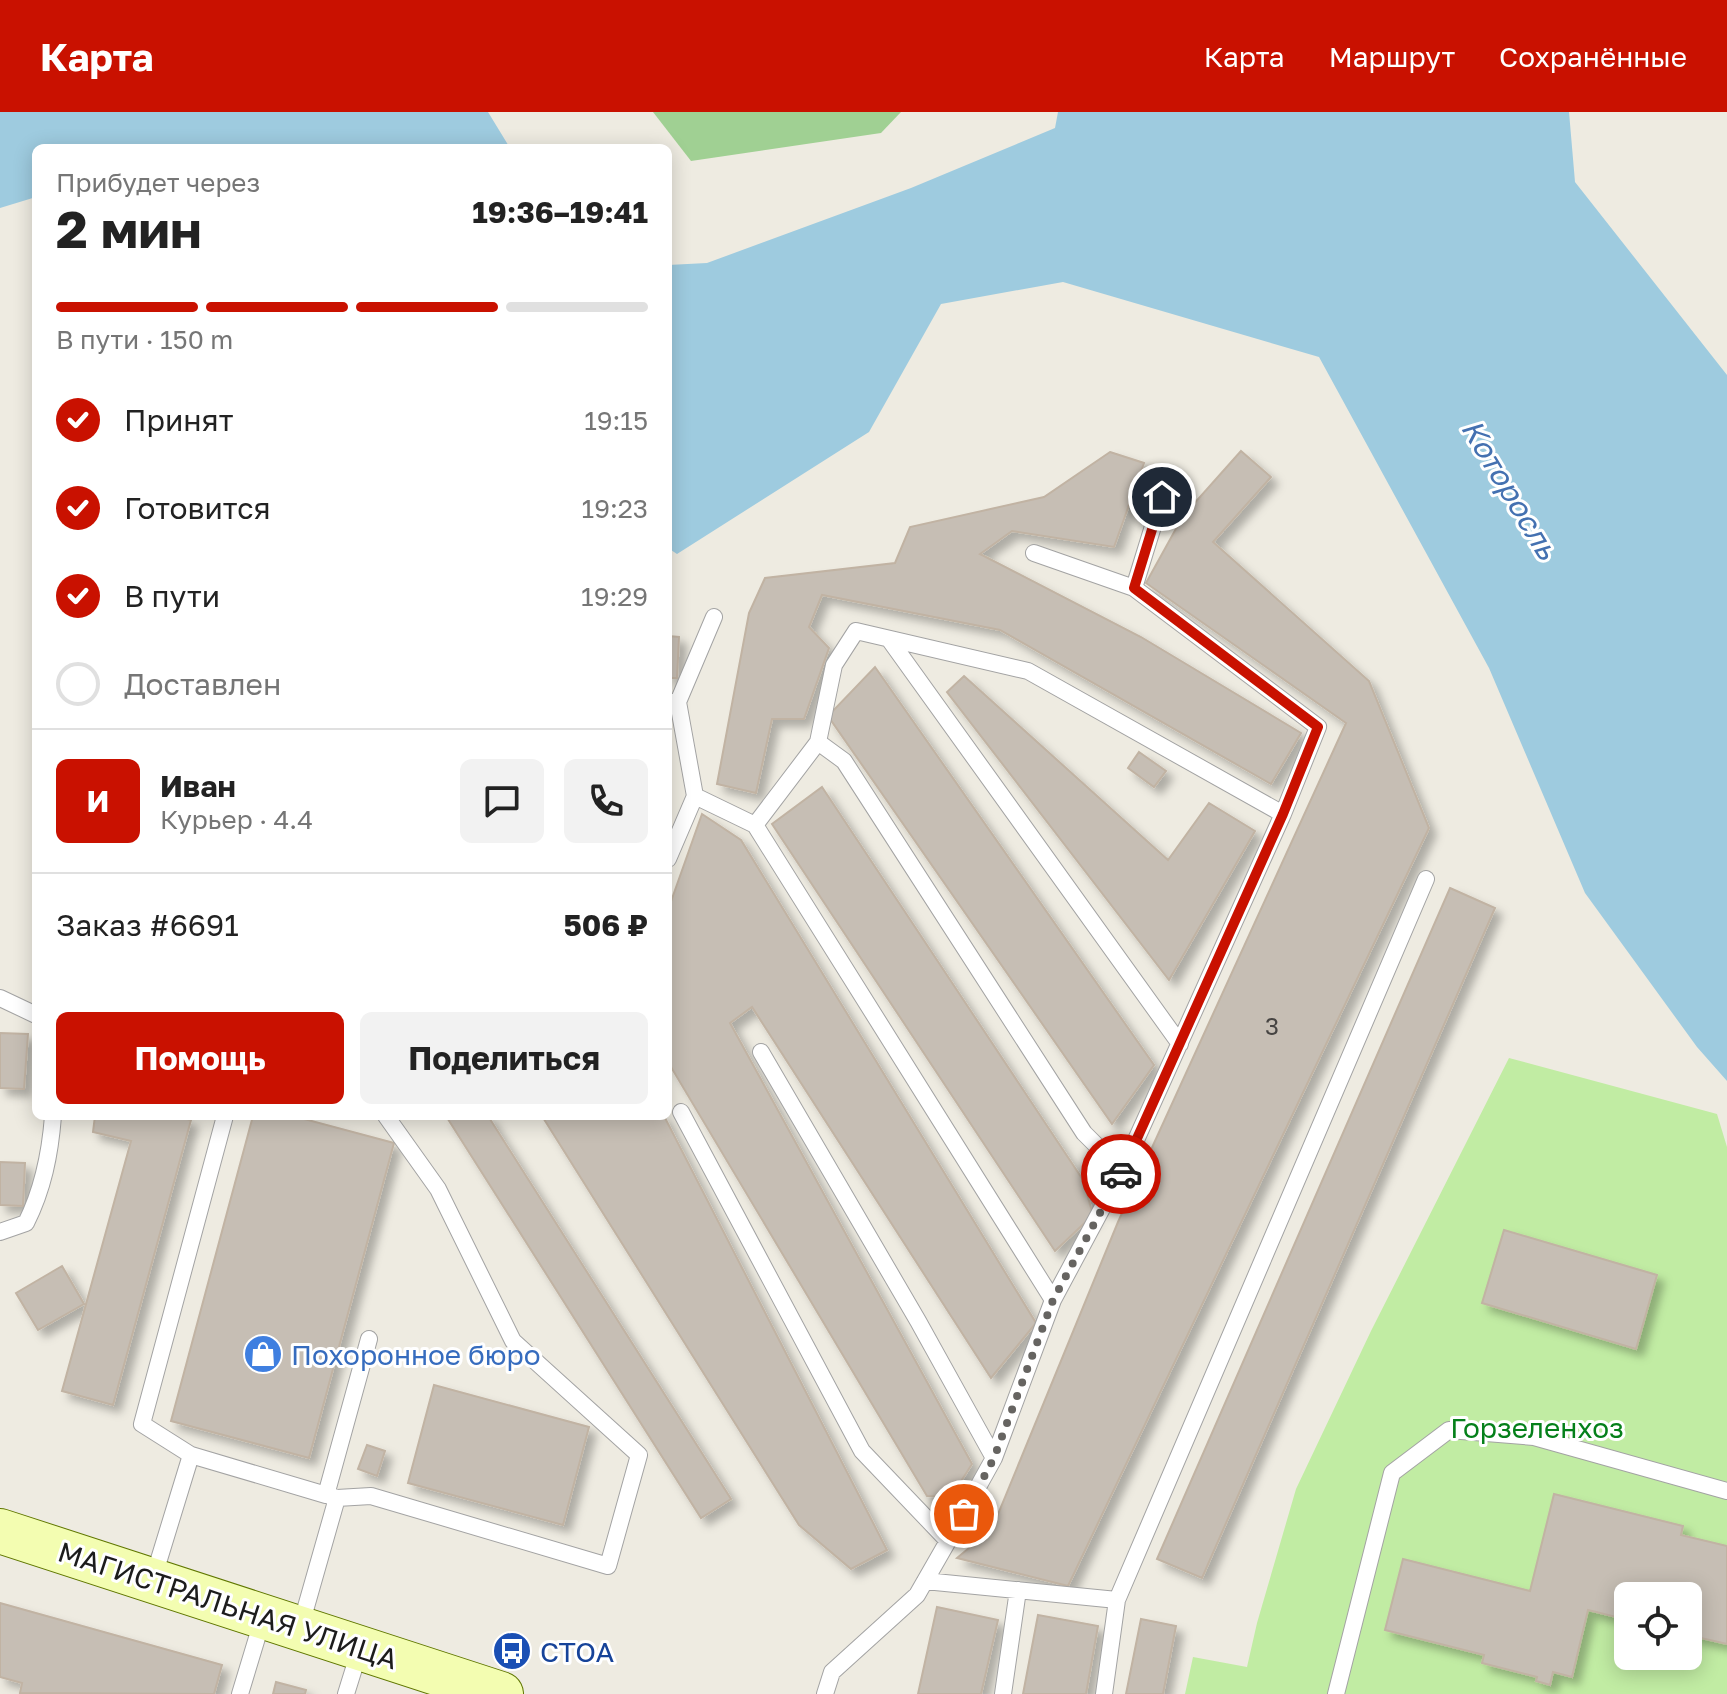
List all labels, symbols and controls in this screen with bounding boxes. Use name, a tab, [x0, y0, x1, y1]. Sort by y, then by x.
text: Карта	[40, 34, 153, 79]
text: Карта	[1204, 40, 1285, 73]
text: Маршрут	[1329, 40, 1455, 73]
text: Сохранённые	[1499, 40, 1687, 73]
text: Прибудет через	[56, 167, 260, 198]
text: 19:36–19:41	[472, 194, 648, 230]
text: 2 мин	[56, 197, 202, 259]
text: В пути · 150 m	[56, 324, 233, 355]
icon: check	[56, 398, 100, 442]
text: Принят	[124, 402, 233, 438]
text: 19:15	[584, 405, 648, 436]
water label: Которосль	[1454, 413, 1566, 566]
pin	[1128, 463, 1196, 531]
icon: home	[1140, 475, 1184, 519]
icon: check	[56, 486, 100, 530]
text: Готовится	[124, 490, 271, 526]
text: 19:23	[582, 493, 648, 524]
icon: check	[56, 574, 100, 618]
text: В пути	[124, 578, 220, 614]
text: 19:29	[581, 581, 648, 612]
text: Доставлен	[124, 666, 281, 702]
button: chat	[460, 759, 544, 843]
button: phone	[564, 759, 648, 843]
text: Иван	[160, 768, 236, 804]
text: И	[87, 783, 109, 819]
text: Курьер · 4.4	[160, 804, 313, 835]
text: Заказ #6691	[56, 907, 239, 943]
text: 506 ₽	[563, 907, 648, 943]
house number: 3	[1265, 1011, 1279, 1040]
button: Помощь	[56, 1012, 344, 1104]
button: Поделиться	[360, 1012, 648, 1104]
courier	[1081, 1134, 1161, 1214]
icon: car	[1099, 1152, 1143, 1196]
shop icon: Похоронное бюро	[242, 1333, 284, 1375]
place label: Похоронное бюро	[291, 1338, 540, 1371]
park label: Горзеленхоз	[1450, 1411, 1624, 1444]
pin	[930, 1480, 998, 1548]
icon: bag	[942, 1492, 986, 1536]
street label: МАГИСТРАЛЬНАЯ УЛИЦА	[54, 1534, 402, 1676]
map controls	[1614, 1582, 1702, 1670]
button: locate	[1614, 1582, 1702, 1670]
bus stop icon: СТОА	[491, 1630, 533, 1672]
place label: СТОА	[540, 1635, 614, 1668]

